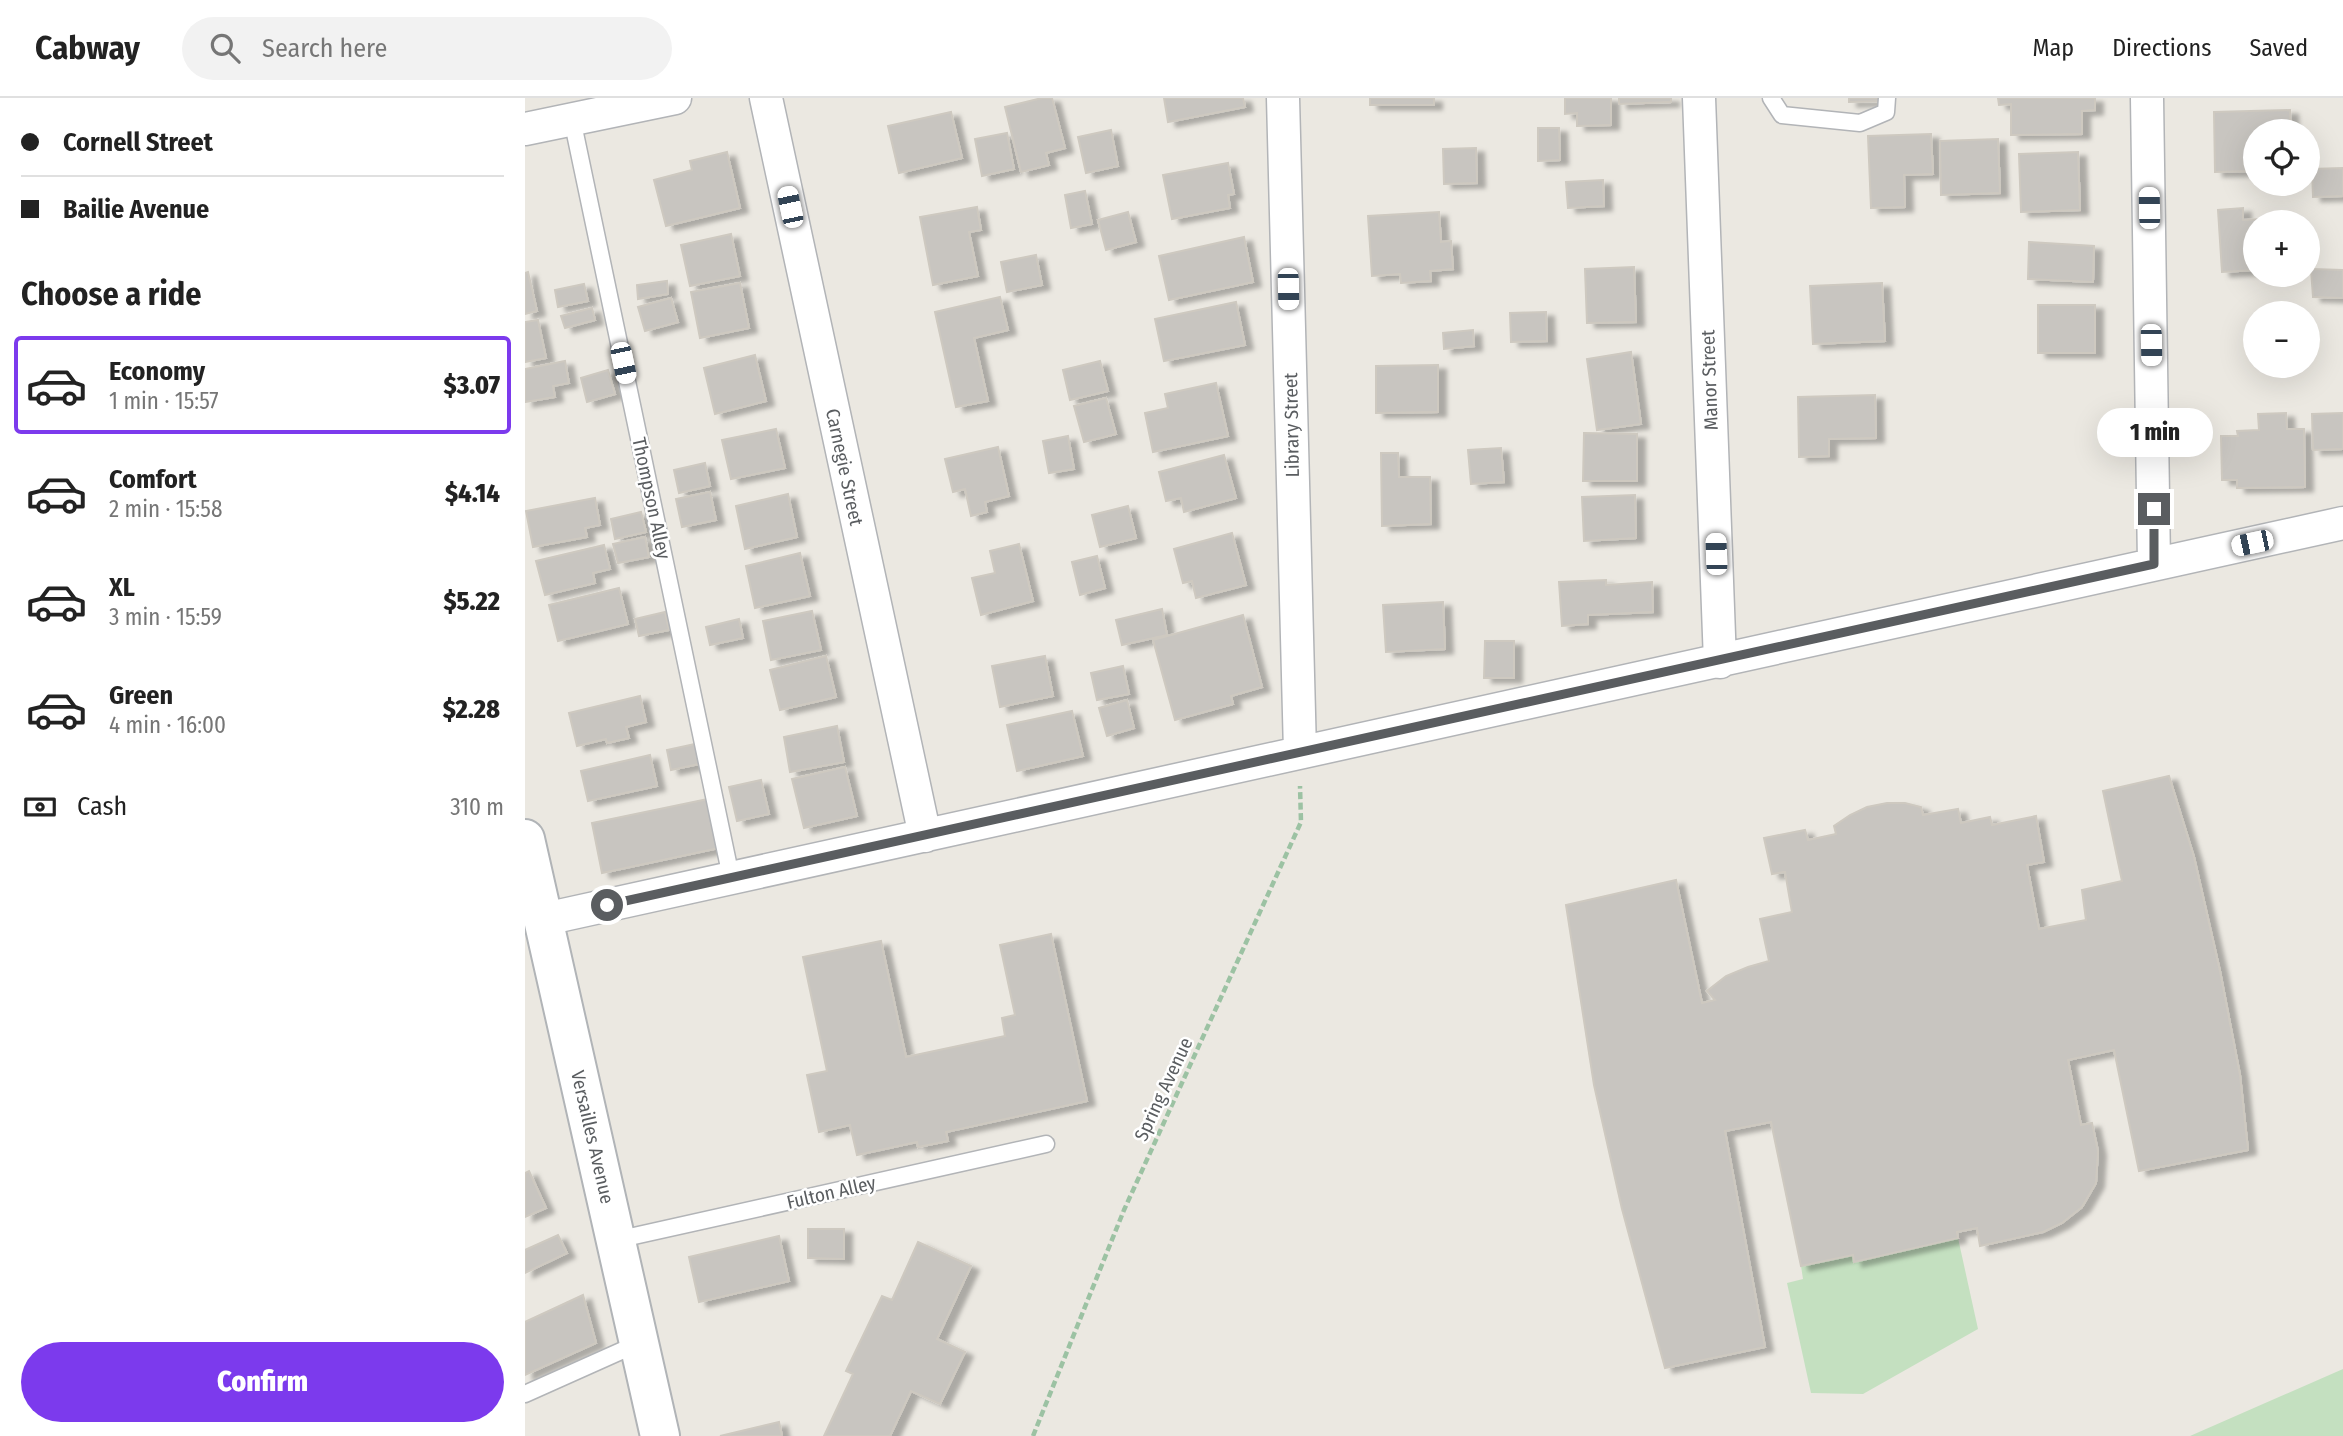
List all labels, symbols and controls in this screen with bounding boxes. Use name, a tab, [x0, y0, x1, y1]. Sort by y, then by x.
search box	[182, 17, 672, 80]
text: Cabway	[35, 28, 140, 68]
icon: search	[206, 29, 244, 67]
text: Search here	[262, 33, 387, 64]
text: Map	[2033, 34, 2074, 62]
text: Directions	[2112, 34, 2211, 62]
text: Saved	[2249, 34, 2308, 62]
map controls	[2243, 119, 2320, 378]
button: locate	[2243, 119, 2320, 196]
text: Cornell Street	[63, 127, 213, 158]
car	[776, 184, 805, 230]
car	[2139, 187, 2160, 229]
text: Bailie Avenue	[63, 194, 209, 225]
button: +	[2243, 210, 2320, 287]
car	[1278, 268, 1299, 310]
text: Choose a ride	[21, 275, 202, 313]
button: −	[2243, 301, 2320, 378]
car	[2141, 324, 2162, 366]
street label: Manor Street	[1696, 329, 1723, 431]
car	[609, 340, 638, 386]
icon: car	[25, 354, 88, 417]
text: Economy	[109, 356, 205, 387]
text: $3.07	[444, 370, 500, 401]
street label: Library Street	[1279, 372, 1304, 478]
text: 1 min · 15:57	[109, 387, 219, 415]
street label: Carnegie Street	[821, 406, 868, 529]
callout: 1 min	[2096, 408, 2212, 456]
text: 1 min	[2130, 418, 2180, 446]
street label: Thompson Alley	[627, 435, 676, 562]
icon: car	[25, 462, 88, 525]
text: Comfort	[109, 464, 197, 495]
text: $4.14	[445, 478, 500, 509]
route end	[2138, 493, 2170, 525]
text: 2 min · 15:58	[109, 495, 222, 523]
car	[2230, 528, 2275, 558]
car	[1705, 533, 1728, 575]
icon: car	[25, 570, 88, 633]
text: XL	[109, 572, 135, 603]
text: $5.22	[443, 586, 500, 617]
text: 3 min · 15:59	[109, 603, 222, 631]
icon: car	[25, 678, 88, 741]
text: Green	[109, 680, 173, 711]
text: $2.28	[443, 694, 500, 725]
text: 4 min · 16:00	[109, 711, 226, 739]
icon: cash	[21, 788, 59, 826]
text: Cash	[77, 791, 127, 822]
text: 310 m	[450, 793, 504, 821]
route start	[591, 889, 623, 921]
street label: Spring Avenue	[1129, 1034, 1197, 1145]
street label: Versailles Avenue	[566, 1068, 619, 1206]
street label: Fulton Alley	[784, 1171, 878, 1214]
button: Confirm	[21, 1342, 504, 1422]

